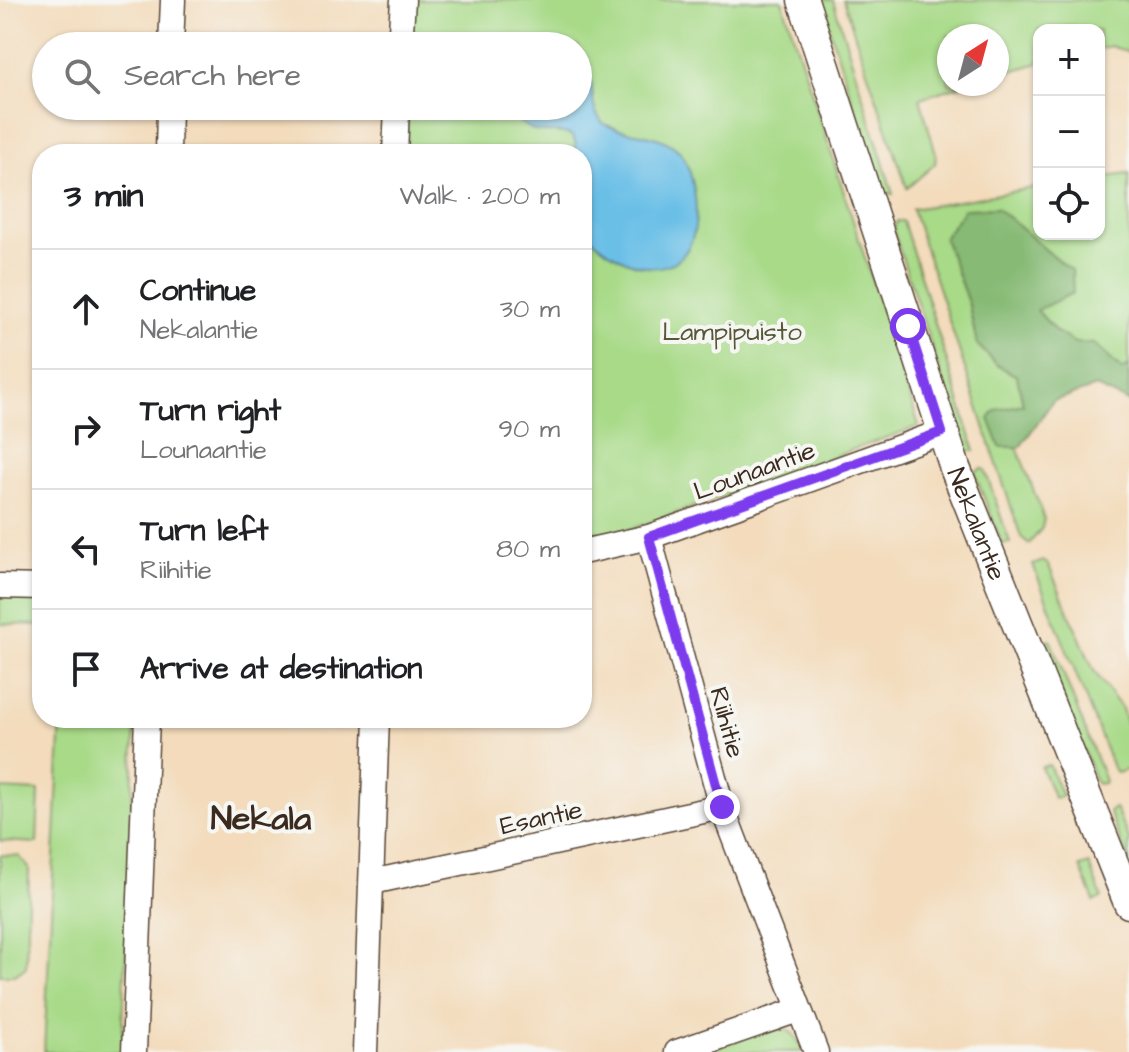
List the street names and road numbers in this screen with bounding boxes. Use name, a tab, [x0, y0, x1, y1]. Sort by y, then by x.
street label: Lounaantie	[689, 432, 820, 510]
street label: Nekalantie	[938, 462, 1015, 586]
street label: Riihitie	[700, 683, 754, 762]
street label: Esantie	[497, 792, 586, 844]

